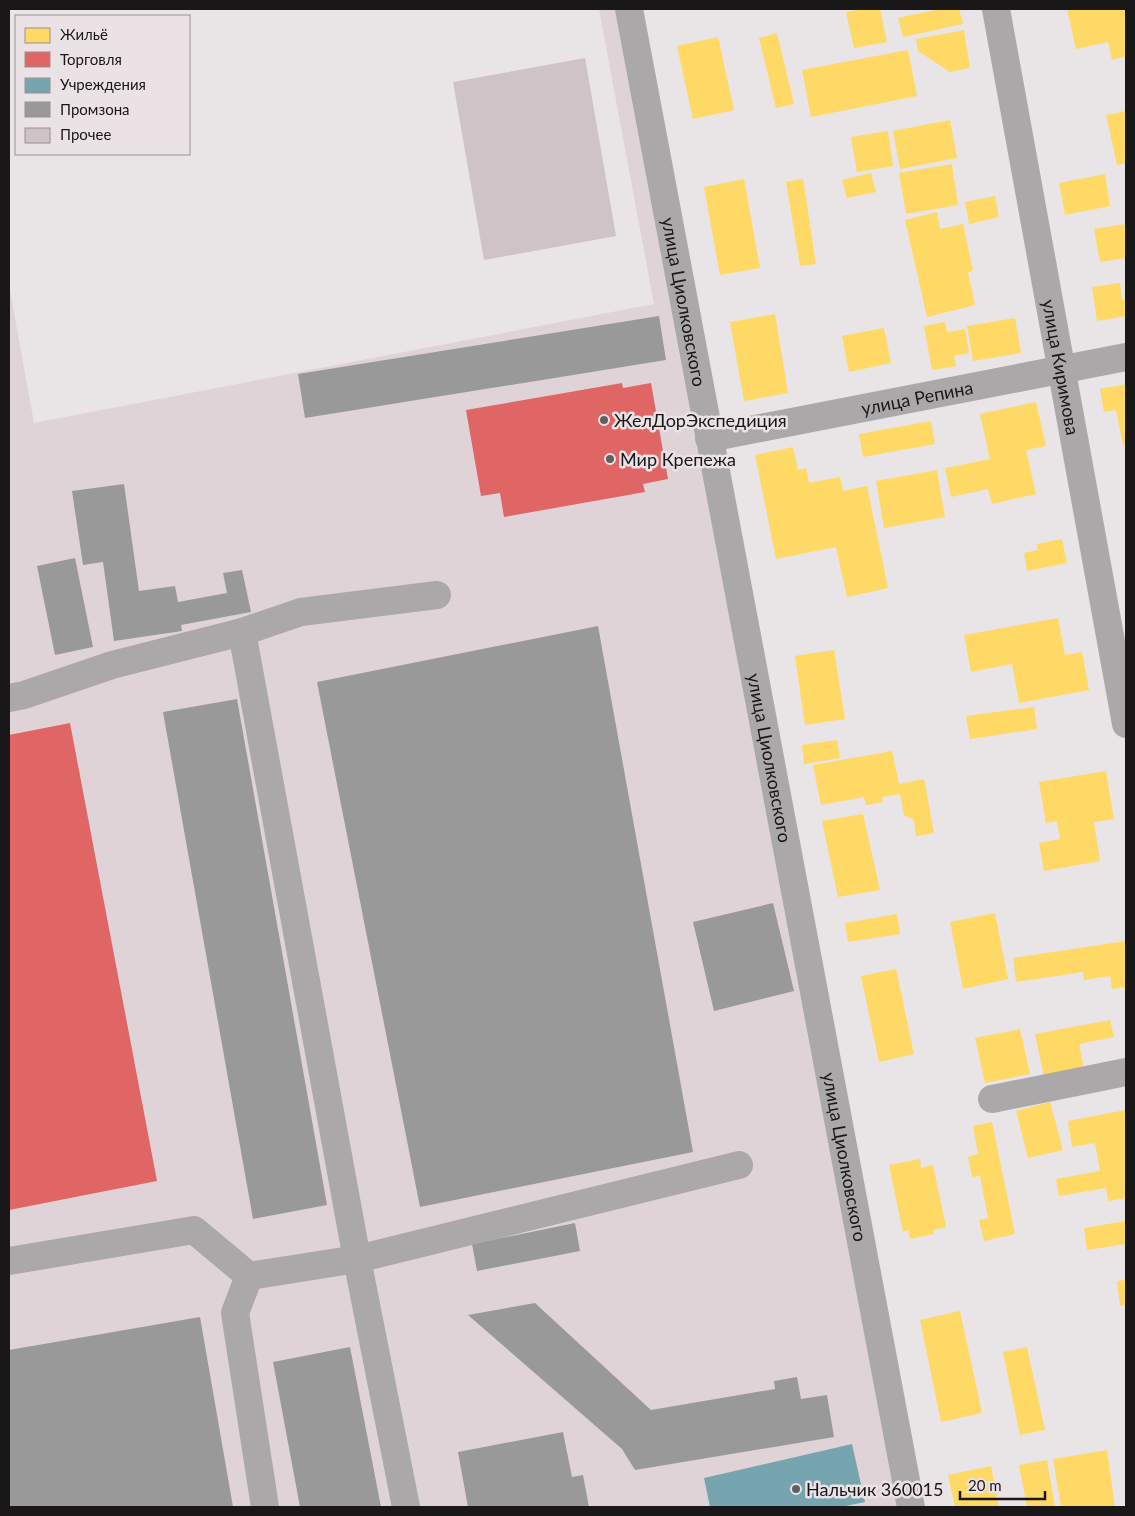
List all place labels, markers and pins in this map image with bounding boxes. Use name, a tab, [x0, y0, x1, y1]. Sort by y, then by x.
place label: ЖелДорЭкспедиция	[614, 409, 787, 431]
marker: ЖелДорЭкспедиция	[598, 414, 610, 426]
place label: Мир Крепежа	[620, 448, 736, 470]
marker: Мир Крепежа	[604, 453, 616, 465]
place label: Нальчик 360015	[806, 1478, 944, 1500]
marker: Нальчик 360015	[790, 1483, 802, 1495]

